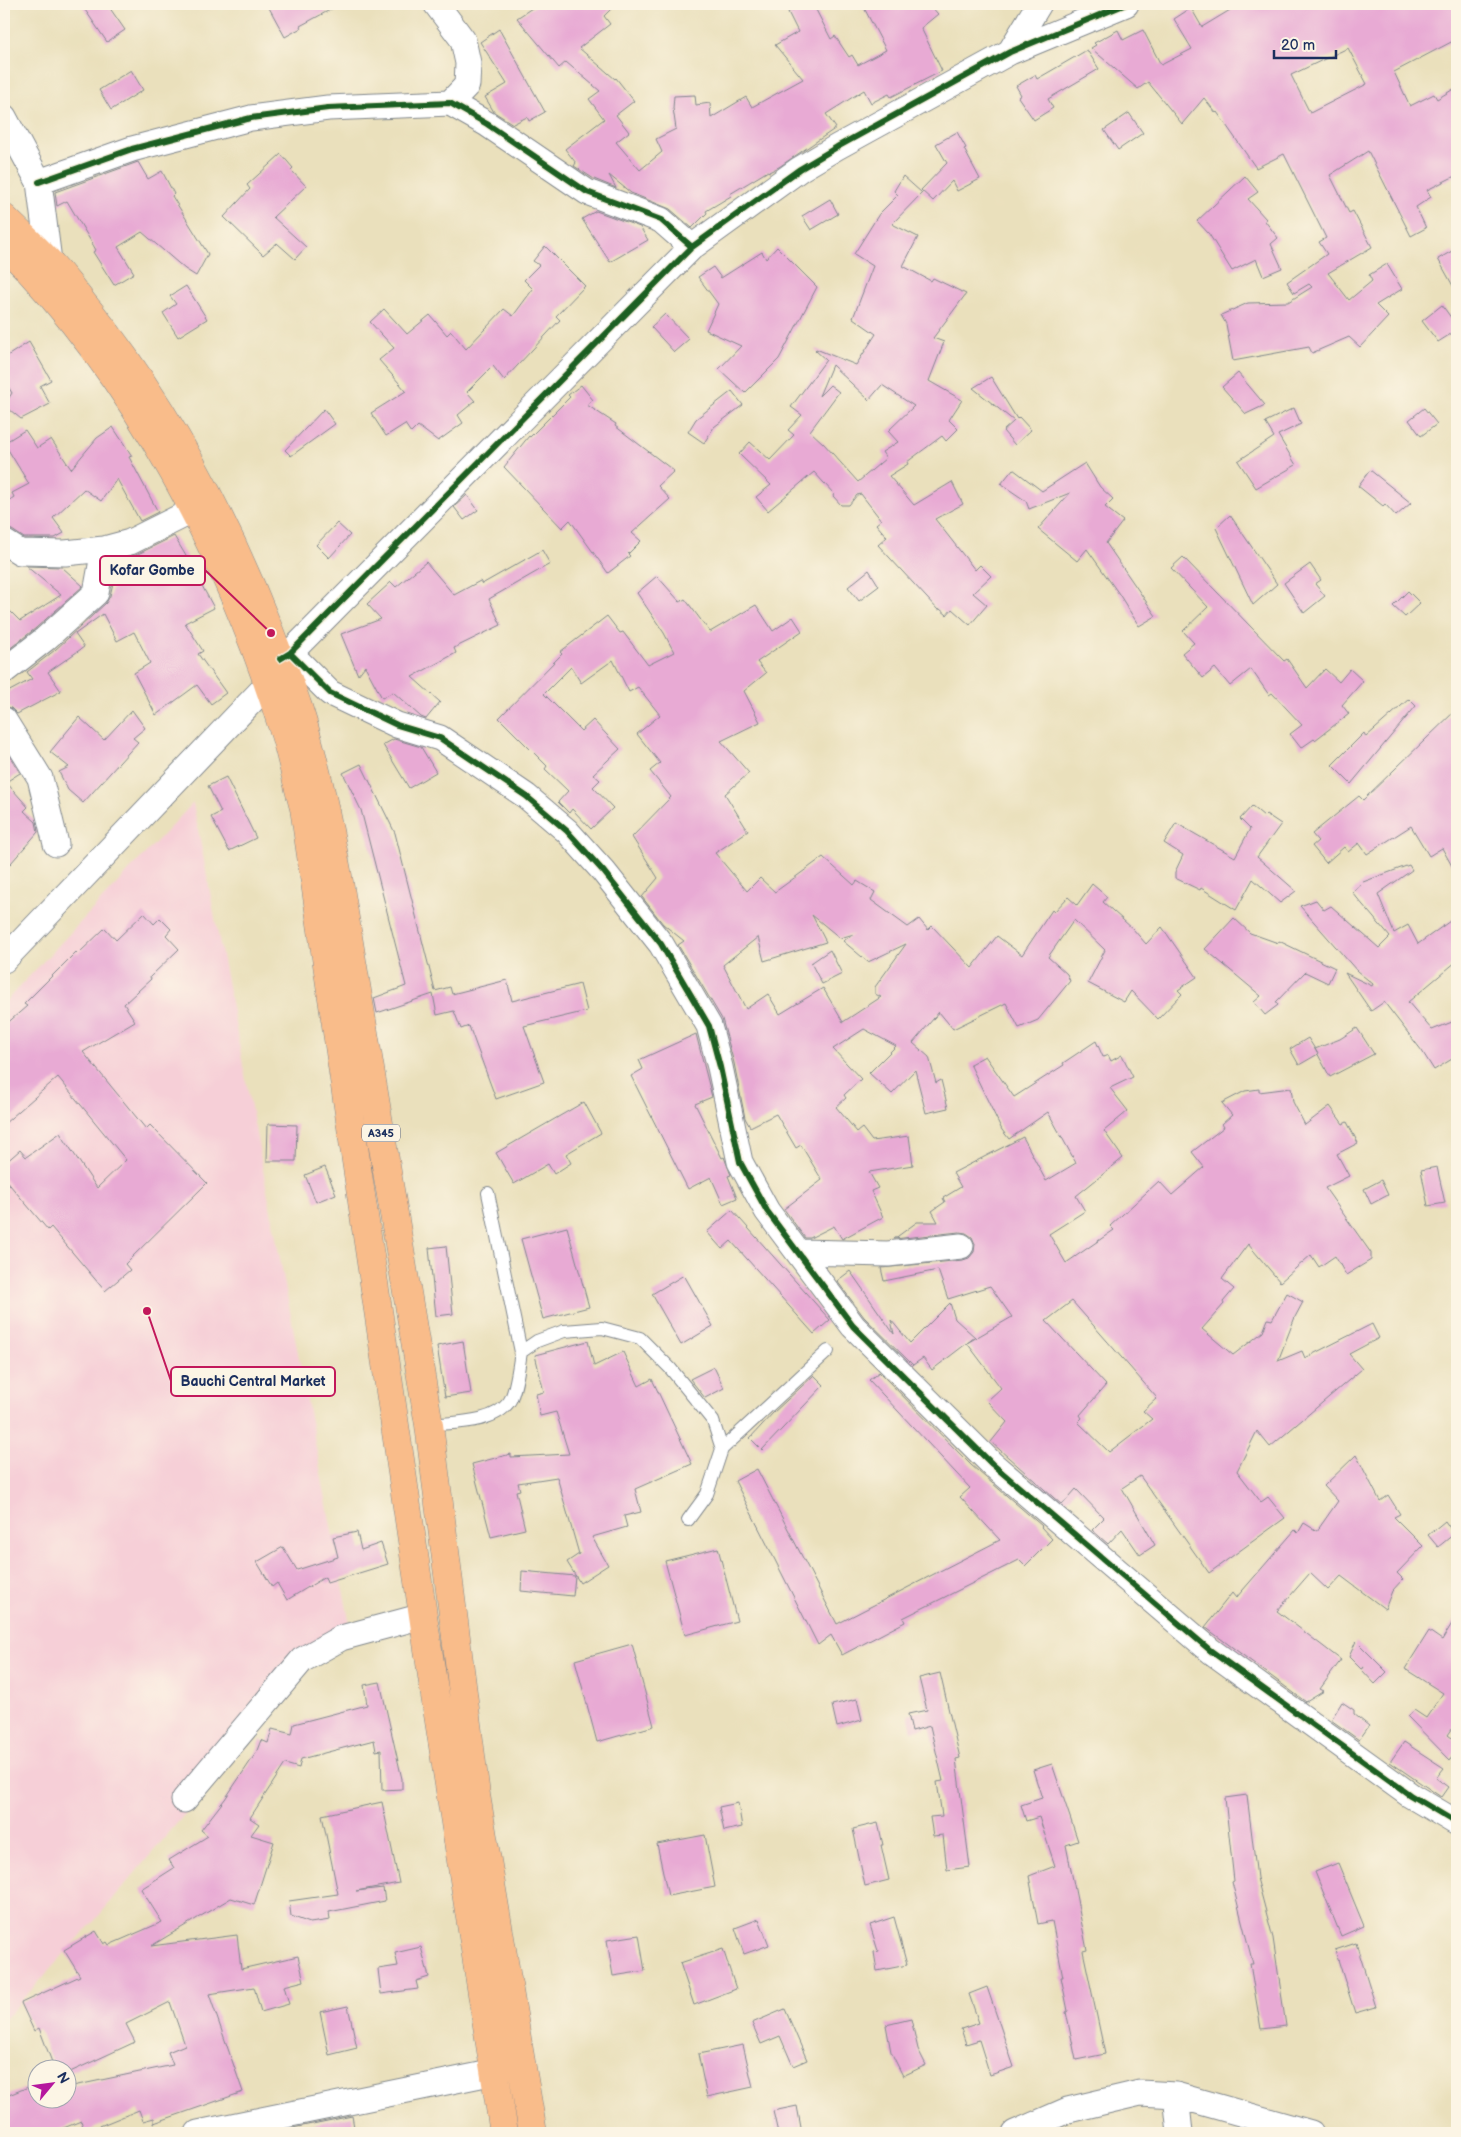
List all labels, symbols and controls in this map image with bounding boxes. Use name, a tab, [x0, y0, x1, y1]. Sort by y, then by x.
scale bar	[1274, 28, 1336, 60]
text: 20 m	[1281, 36, 1315, 55]
callout: Kofar Gombe	[100, 556, 205, 585]
text: Kofar Gombe	[110, 562, 195, 579]
road number: A345	[362, 1124, 400, 1142]
callout: Bauchi Central Market	[171, 1367, 335, 1396]
text: Bauchi Central Market	[181, 1373, 326, 1390]
north arrow	[28, 2060, 78, 2110]
text: N	[53, 2069, 73, 2087]

